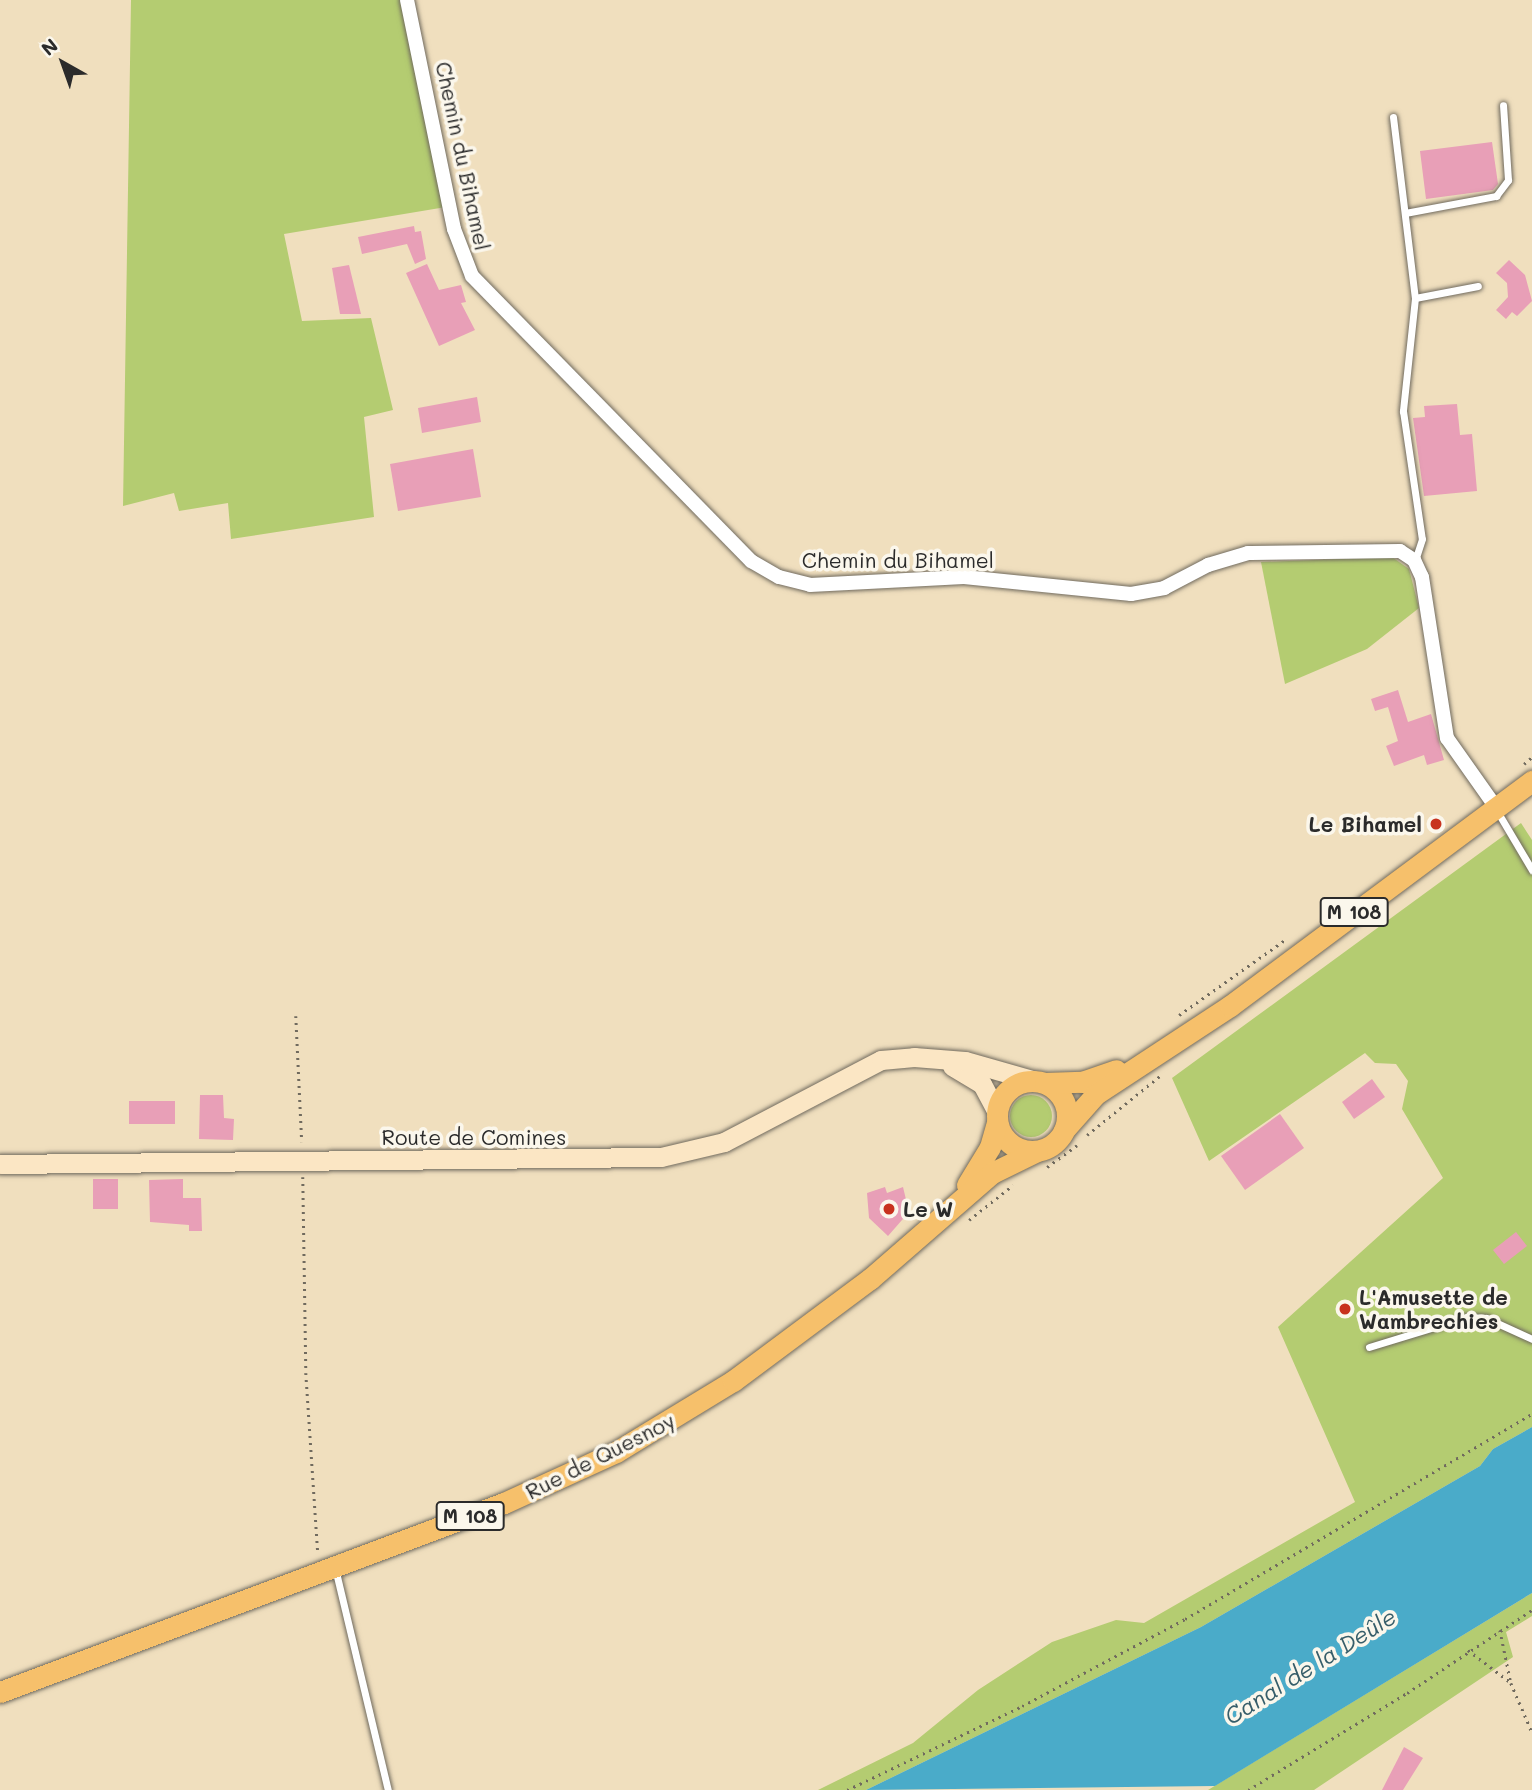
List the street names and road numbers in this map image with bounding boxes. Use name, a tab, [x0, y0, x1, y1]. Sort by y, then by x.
street label: Chemin du Bihamel	[431, 59, 495, 253]
street label: Chemin du Bihamel	[802, 547, 994, 573]
road number: M 108	[1319, 896, 1389, 928]
street label: Route de Comines	[382, 1124, 566, 1150]
street label: Rue de Quesnoy	[521, 1408, 679, 1504]
road number: M 108	[435, 1500, 505, 1532]

